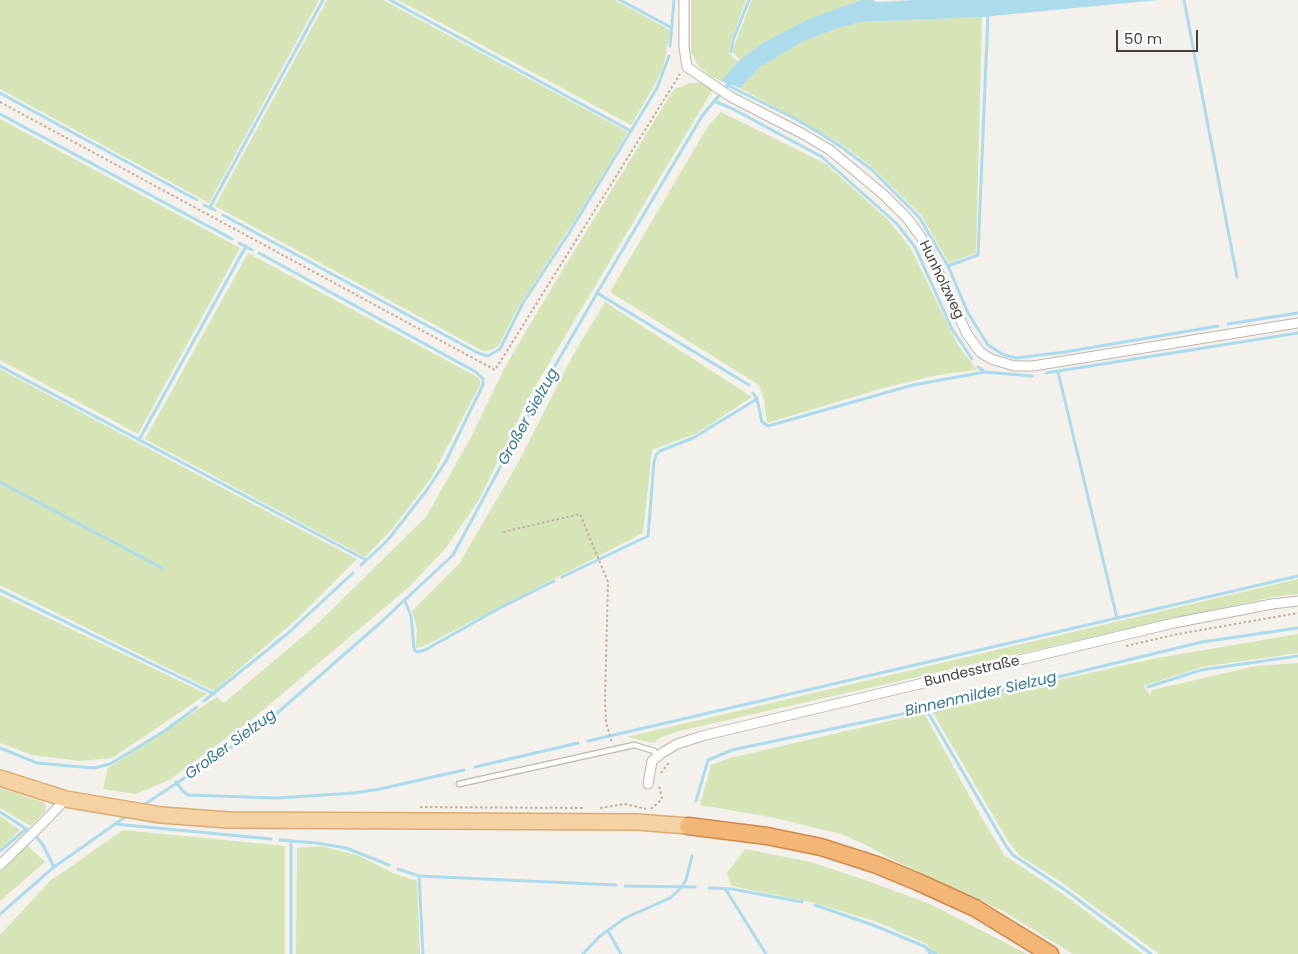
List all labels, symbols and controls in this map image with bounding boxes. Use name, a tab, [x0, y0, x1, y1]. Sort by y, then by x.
scale bar	[1118, 20, 1200, 52]
text: 50 m	[1124, 28, 1162, 49]
street label: Hunholzweg	[915, 238, 967, 322]
water label: Großer Sielzug	[495, 365, 563, 469]
street label: Bundesstraße	[923, 653, 1021, 691]
water label: Binnenmilder Sielzug	[903, 669, 1059, 721]
water label: Großer Sielzug	[182, 706, 280, 784]

